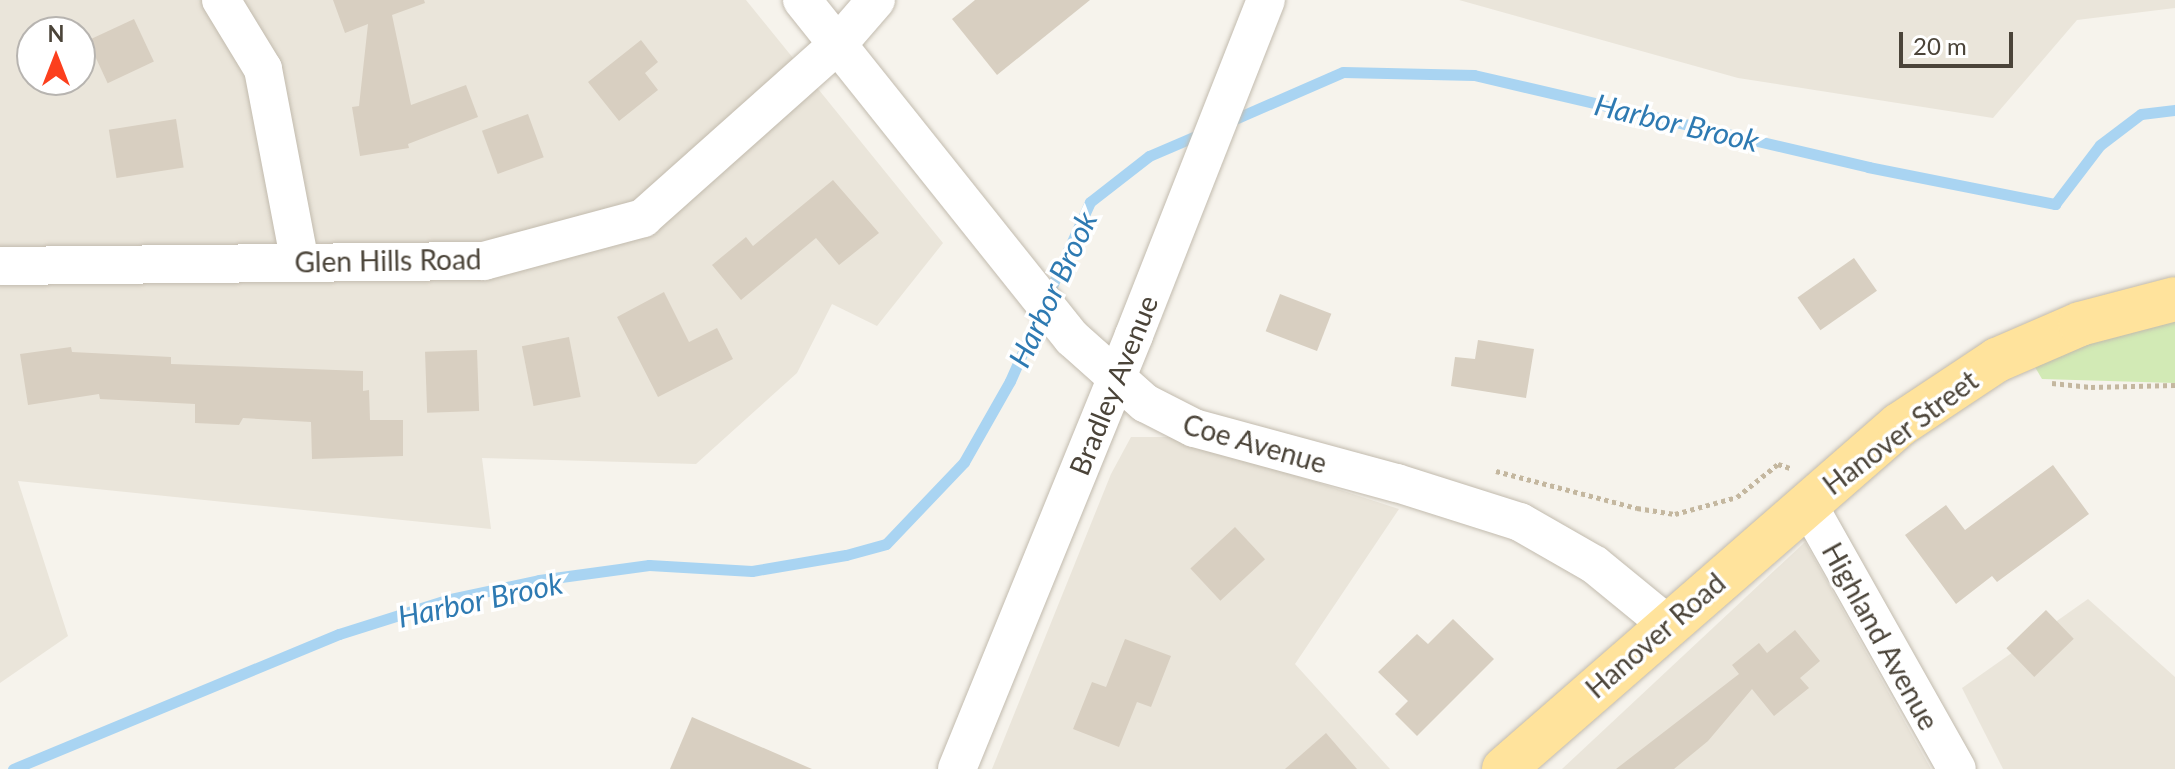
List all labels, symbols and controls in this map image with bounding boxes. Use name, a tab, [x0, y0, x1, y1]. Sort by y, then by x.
north arrow	[16, 16, 96, 96]
scale bar	[1903, 16, 2017, 66]
text: N	[48, 20, 64, 47]
text: 20 m	[1913, 31, 1967, 60]
water label: Harbor Brook	[1591, 86, 1763, 158]
water label: Harbor Brook	[1000, 205, 1104, 373]
street label: Glen Hills Road	[294, 242, 482, 278]
street label: Bradley Avenue	[1061, 289, 1165, 481]
street label: Hanover Street	[1816, 363, 1984, 501]
street label: Coe Avenue	[1179, 406, 1331, 480]
street label: Highland Avenue	[1815, 536, 1947, 736]
water label: Harbor Brook	[394, 564, 566, 634]
street label: Hanover Road	[1578, 565, 1732, 705]

